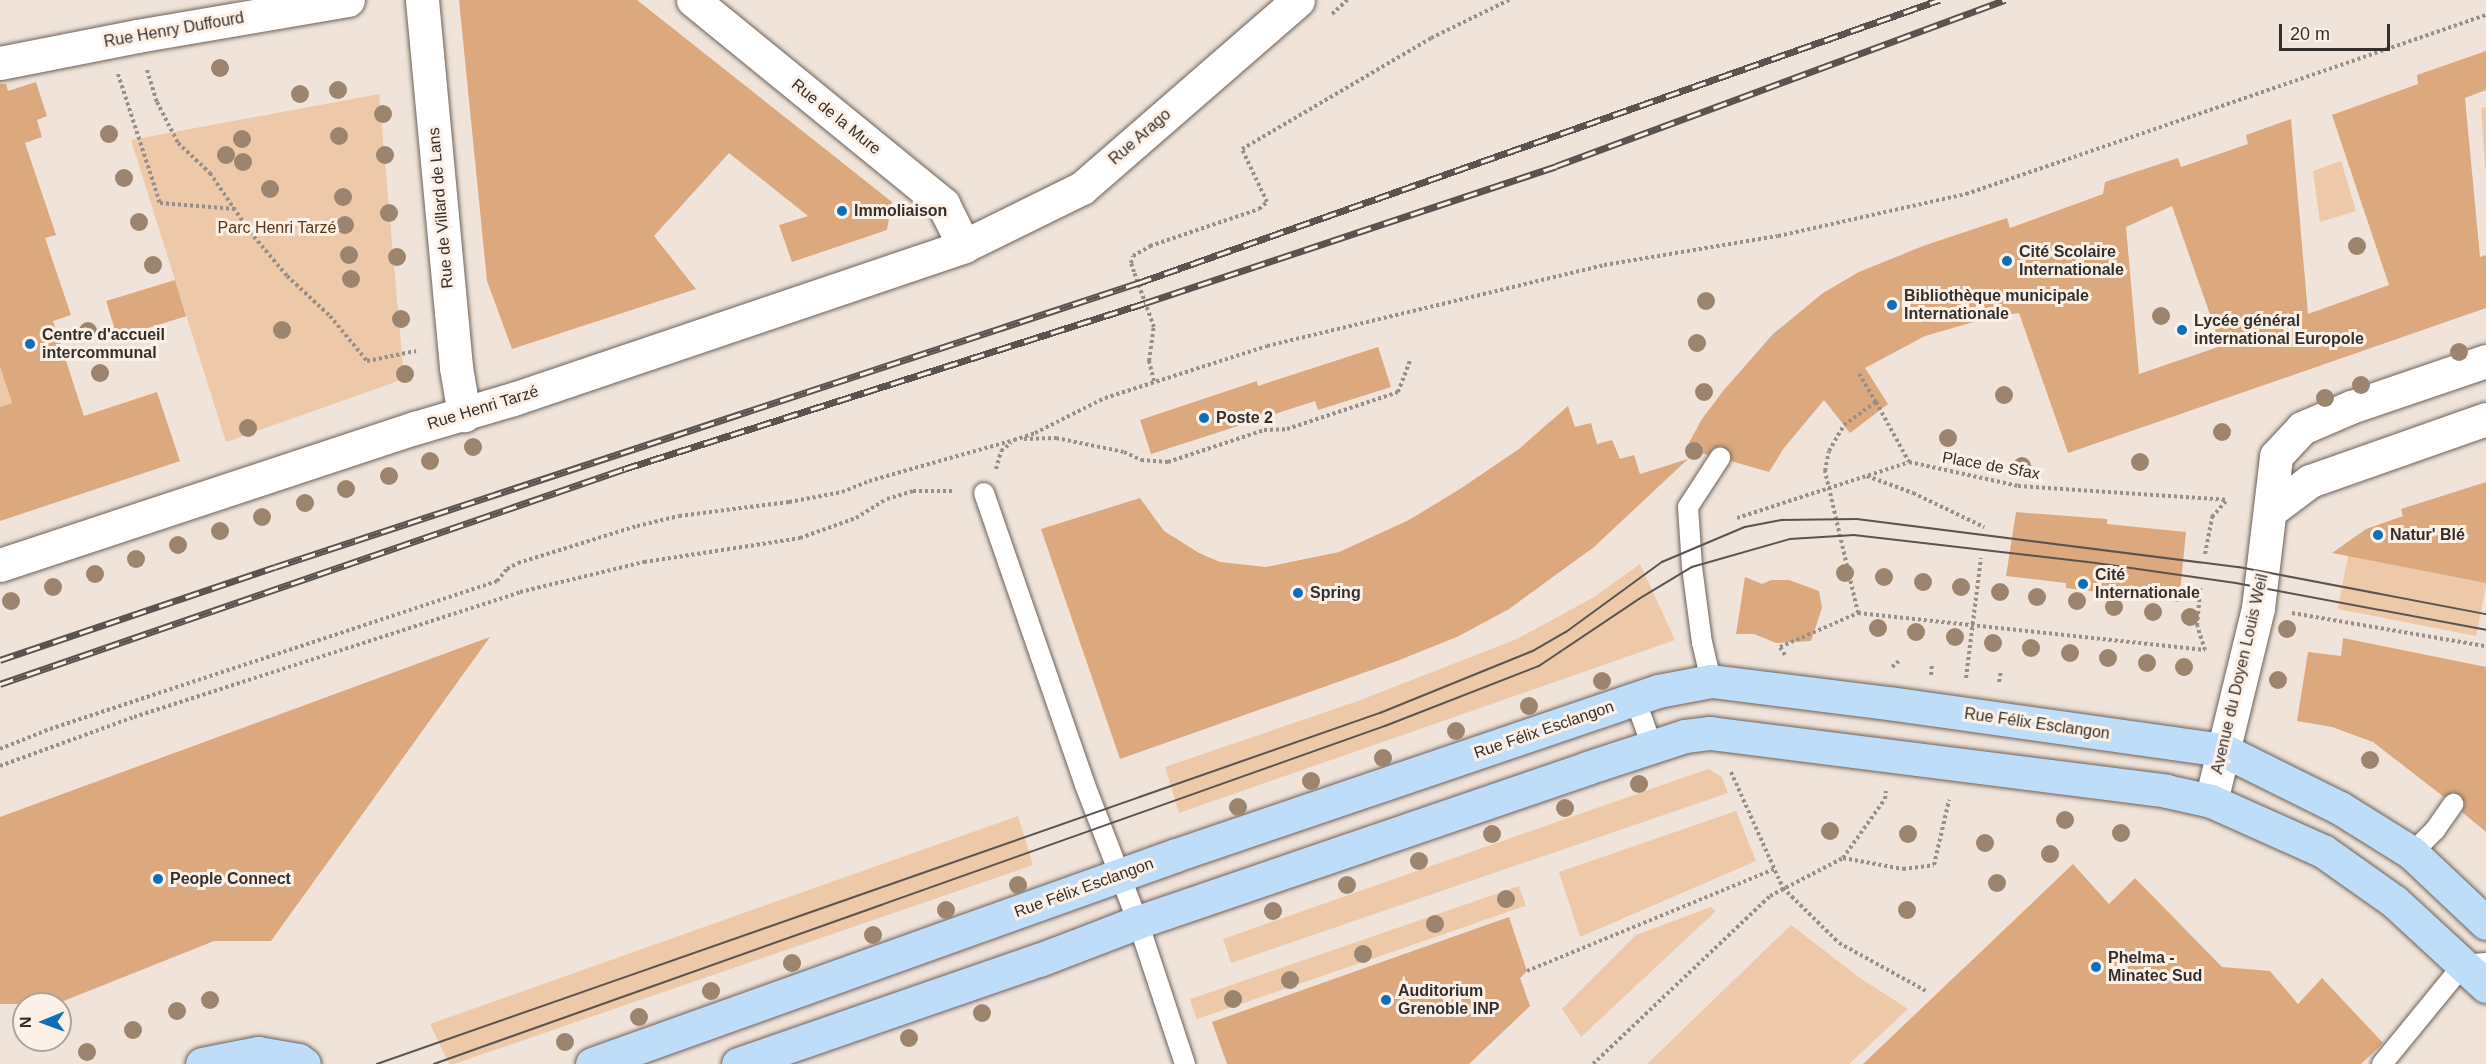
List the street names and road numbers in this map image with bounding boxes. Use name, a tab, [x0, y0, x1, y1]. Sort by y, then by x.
street label: Rue Henry Duffourd	[102, 8, 246, 52]
street label: Rue de la Mure	[787, 75, 885, 159]
street label: Rue Arago	[1105, 105, 1175, 169]
street label: Rue de Villard de Lans	[424, 127, 458, 289]
street label: Rue Henri Tarzé	[425, 382, 541, 434]
street label: Place de Sfax	[1941, 448, 2041, 484]
street label: Avenue du Doyen Louis Weil	[2208, 572, 2272, 776]
street label: Rue Félix Esclangon	[1472, 697, 1616, 763]
street label: Rue Félix Esclangon	[1963, 704, 2111, 744]
street label: Rue Félix Esclangon	[1012, 854, 1156, 922]

